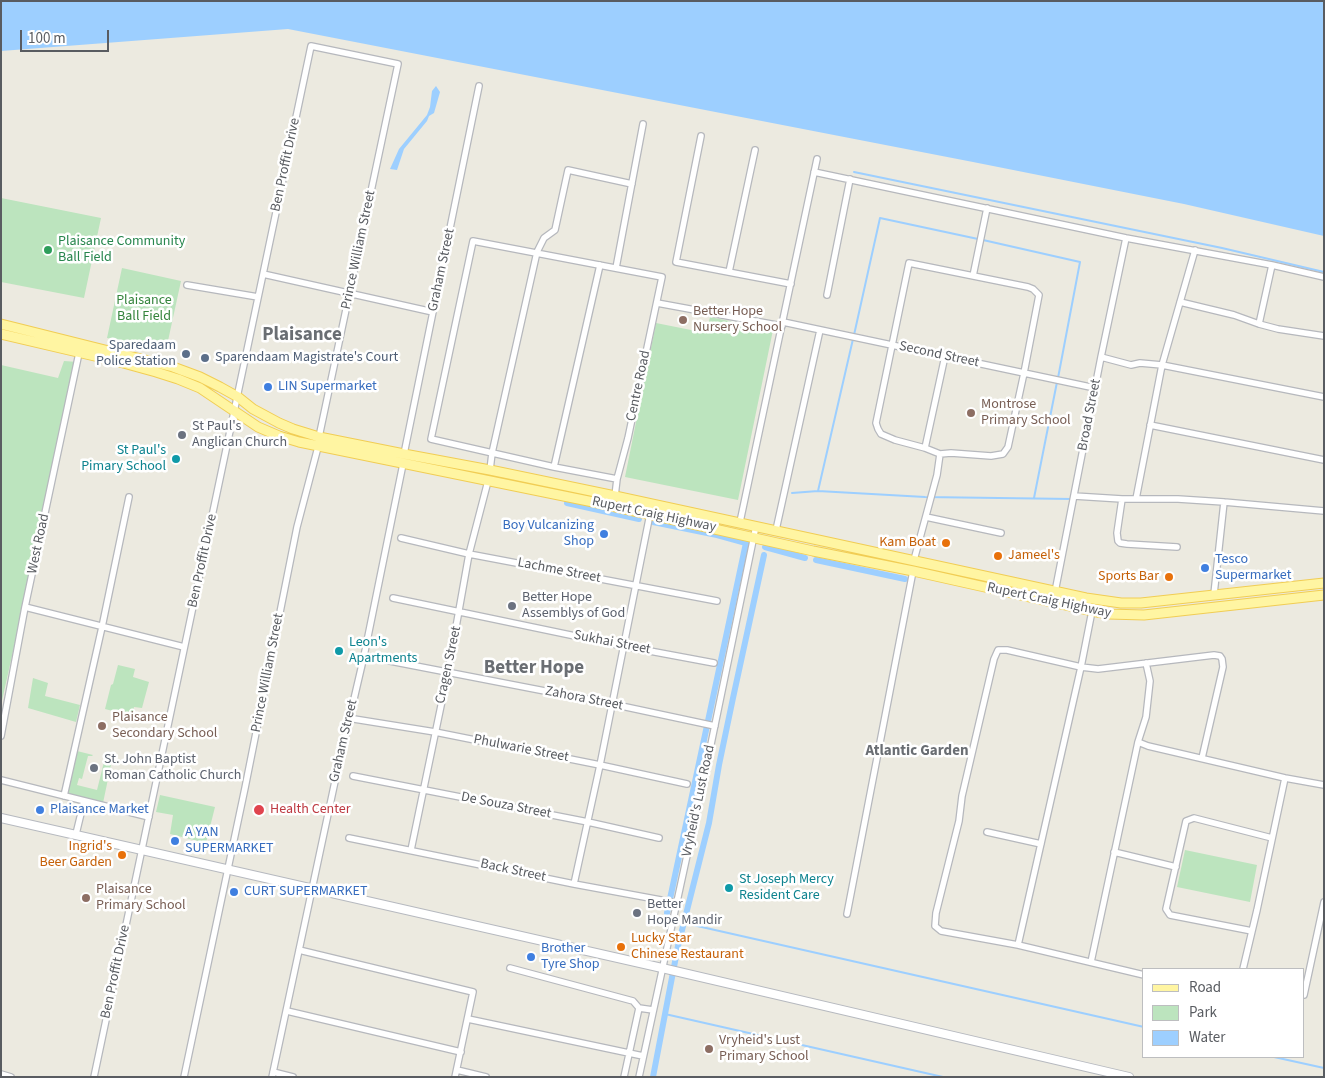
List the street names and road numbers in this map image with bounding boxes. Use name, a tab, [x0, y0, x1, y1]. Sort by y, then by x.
street label: Ben Proffit Drive	[268, 117, 304, 213]
street label: Prince William Street	[338, 189, 380, 311]
street label: Graham Street	[425, 227, 459, 313]
street label: Second Street	[897, 338, 981, 372]
street label: Centre Road	[623, 349, 655, 423]
street label: Broad Street	[1075, 378, 1105, 452]
street label: Rupert Craig Highway	[590, 494, 718, 536]
street label: West Road	[24, 512, 54, 576]
street label: Ben Proffit Drive	[185, 513, 221, 609]
street label: Lachme Street	[516, 555, 602, 587]
street label: Rupert Craig Highway	[985, 580, 1113, 622]
street label: Prince William Street	[248, 612, 288, 734]
street label: Cragen Street	[433, 625, 465, 705]
street label: Sukhai Street	[572, 627, 652, 659]
street label: Zahora Street	[544, 683, 624, 715]
street label: Graham Street	[326, 698, 362, 784]
street label: Phulwarie Street	[472, 732, 570, 766]
street label: Vryheid's Lust Road	[679, 744, 719, 858]
street label: De Souza Street	[459, 789, 553, 823]
street label: Back Street	[479, 856, 547, 886]
street label: Ben Proffit Drive	[98, 924, 134, 1020]

